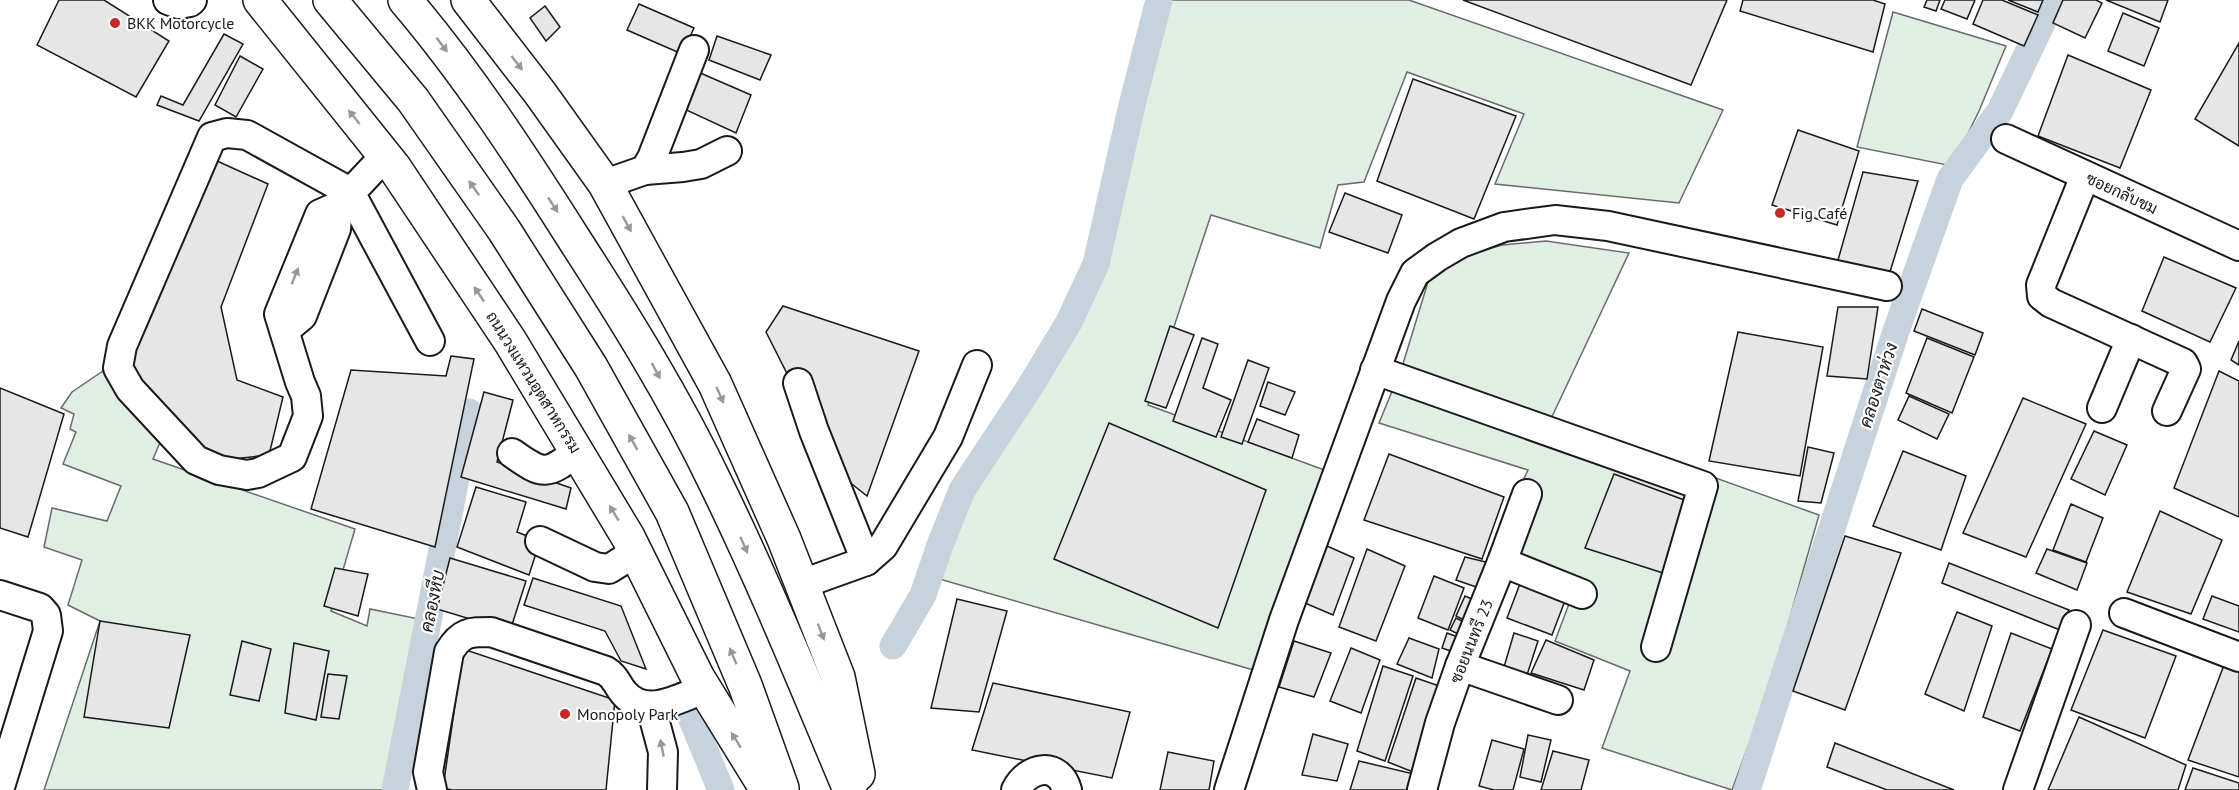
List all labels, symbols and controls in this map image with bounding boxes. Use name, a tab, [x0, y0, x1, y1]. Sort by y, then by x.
place label: BKK Motorcycle	[127, 13, 234, 33]
marker: BKK Motorcycle	[108, 16, 122, 30]
one-way arrow	[436, 37, 449, 53]
one-way arrow	[511, 55, 523, 71]
one-way arrow	[349, 110, 361, 125]
street label: ซอยกลับชม	[2083, 168, 2161, 218]
one-way arrow	[468, 180, 480, 196]
one-way arrow	[547, 197, 559, 213]
place label: Fig Café	[1792, 203, 1847, 223]
marker: Fig Café	[1773, 206, 1787, 220]
one-way arrow	[622, 216, 632, 233]
one-way arrow	[290, 266, 300, 284]
one-way arrow	[473, 286, 484, 302]
street label: ถนนวงแหวนอุตสาหกรรม	[480, 307, 586, 458]
water label: คลองตาห่วง	[1853, 339, 1903, 431]
one-way arrow	[651, 363, 661, 380]
one-way arrow	[716, 386, 725, 403]
one-way arrow	[628, 433, 638, 450]
one-way arrow	[609, 504, 619, 521]
one-way arrow	[739, 536, 748, 553]
water label: คลองหีบ	[414, 567, 449, 634]
street label: ซอยนนทรี 23	[1444, 596, 1497, 686]
one-way arrow	[816, 624, 826, 642]
one-way arrow	[728, 647, 738, 665]
place label: Monopoly Park	[577, 704, 678, 724]
marker: Monopoly Park	[558, 707, 572, 721]
one-way arrow	[731, 732, 742, 748]
one-way arrow	[657, 738, 666, 757]

